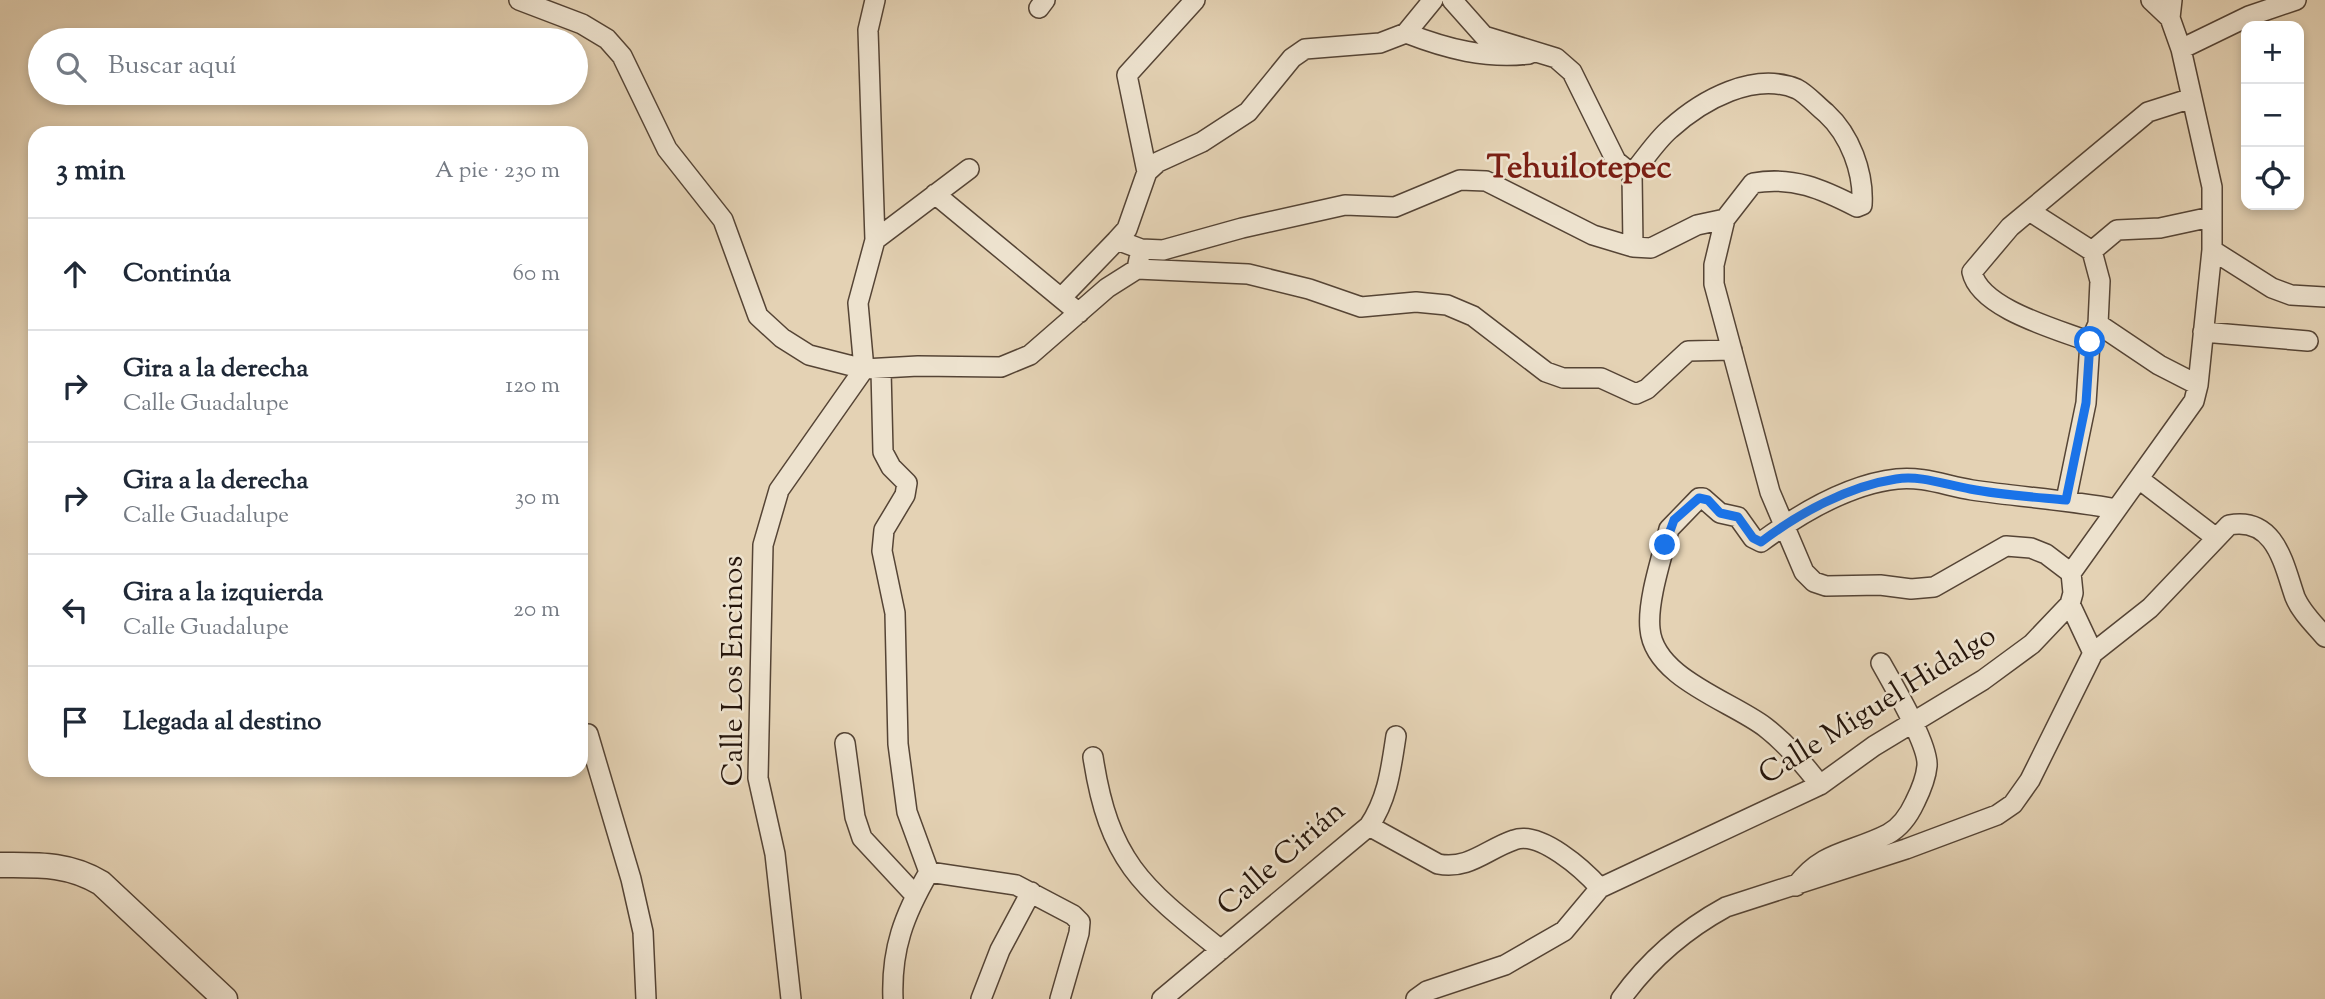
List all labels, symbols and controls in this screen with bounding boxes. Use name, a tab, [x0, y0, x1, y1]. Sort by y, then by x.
map controls	[2241, 21, 2304, 210]
button: +	[2241, 21, 2304, 84]
search box	[28, 28, 588, 105]
icon: search	[52, 48, 90, 86]
text: Buscar aquí	[108, 48, 237, 85]
button: −	[2241, 84, 2304, 147]
district label: Tehuilotepec	[1487, 145, 1671, 193]
button: locate	[2241, 147, 2304, 210]
text: 3 min	[56, 150, 126, 193]
text: A pie · 230 m	[435, 155, 560, 188]
icon: ahead	[56, 255, 94, 293]
text: Continúa	[123, 256, 231, 293]
text: 60 m	[512, 258, 560, 291]
route start	[2074, 326, 2105, 357]
text: Gira a la derecha	[123, 351, 308, 388]
icon: right	[56, 367, 94, 405]
text: 120 m	[505, 370, 560, 403]
text: Calle Guadalupe	[123, 388, 289, 421]
text: Gira a la derecha	[123, 463, 308, 500]
icon: right	[56, 479, 94, 517]
text: 30 m	[515, 482, 560, 515]
text: Calle Guadalupe	[123, 500, 289, 533]
route end	[1649, 529, 1680, 560]
street label: Calle Los Encinos	[713, 556, 756, 786]
text: Gira a la izquierda	[123, 575, 323, 612]
icon: left	[56, 591, 94, 629]
text: 20 m	[513, 594, 560, 627]
text: Calle Guadalupe	[123, 612, 289, 645]
street label: Calle Miguel Hidalgo	[1751, 616, 2005, 796]
icon: arrive	[56, 703, 94, 741]
text: Llegada al destino	[123, 704, 321, 741]
street label: Calle Cirián	[1208, 791, 1356, 927]

